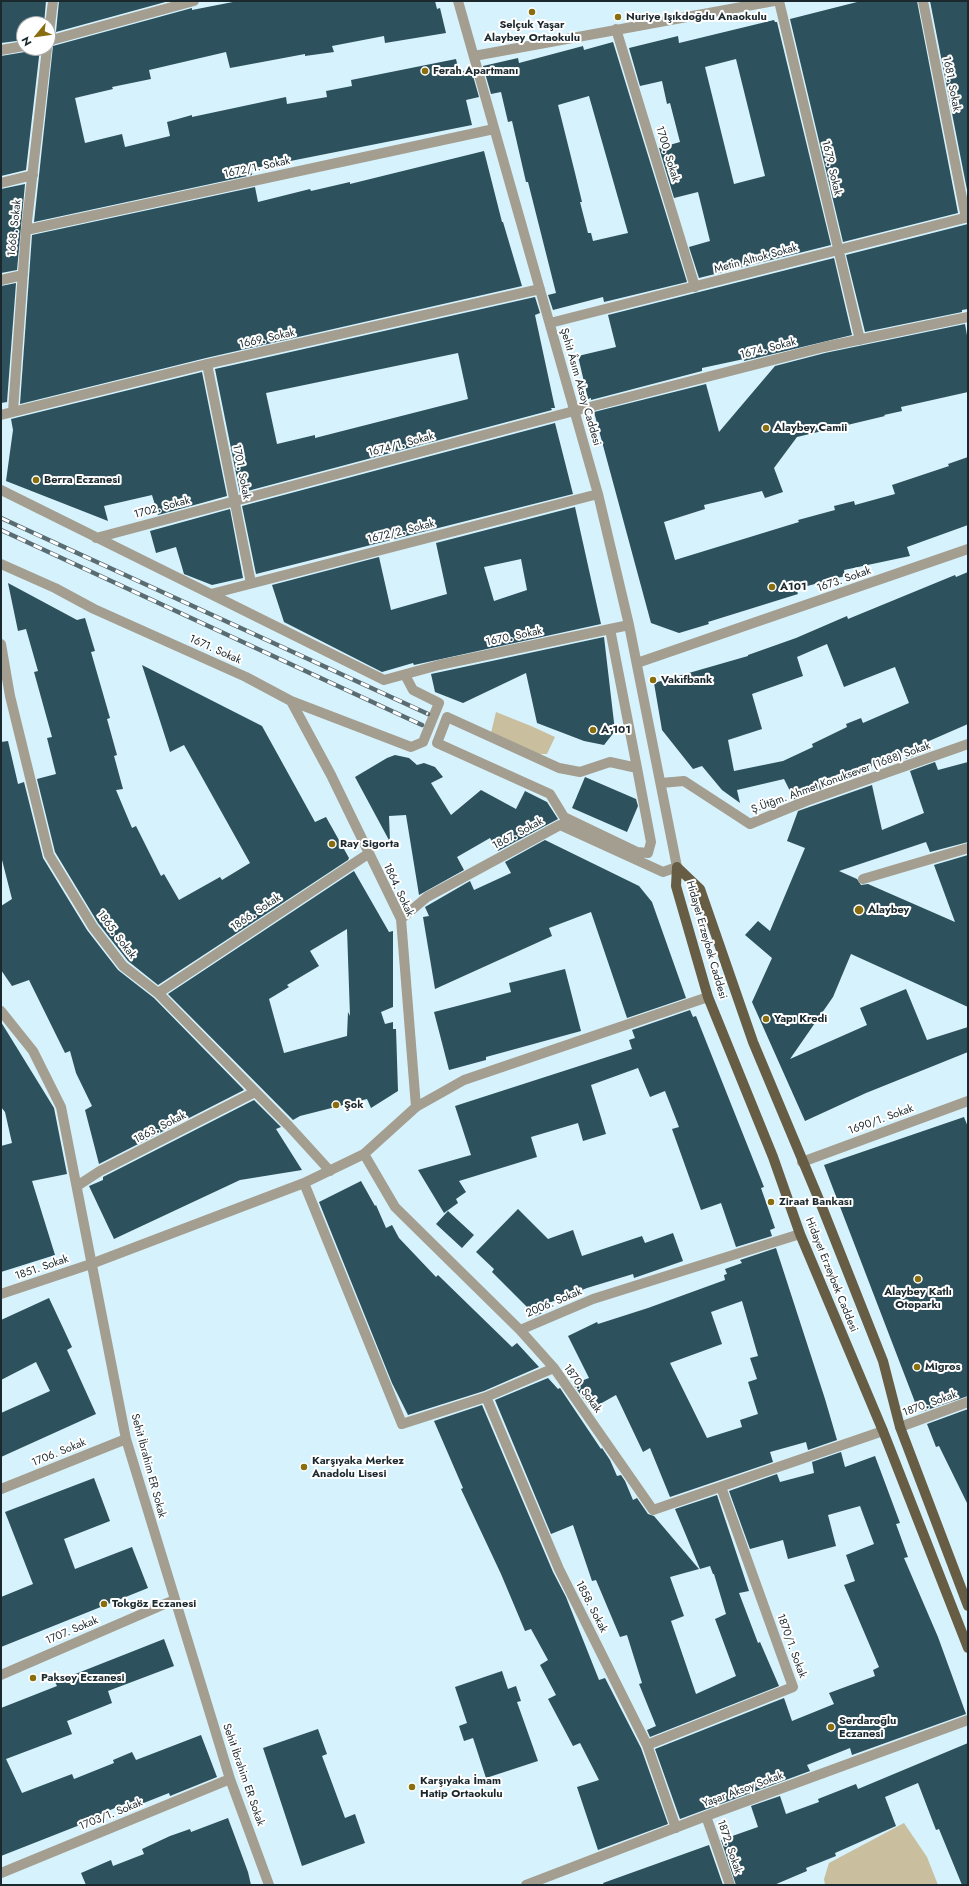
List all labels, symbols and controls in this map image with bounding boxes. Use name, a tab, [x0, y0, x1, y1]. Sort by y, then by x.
marker: Selçuk Yaşar Alaybey Ortaokulu	[527, 7, 537, 17]
place label: Nuriye Işıkdoğdu Anaokulu	[626, 10, 767, 24]
marker: Nuriye Işıkdoğdu Anaokulu	[613, 12, 623, 22]
north arrow	[16, 16, 56, 56]
place label: Selçuk Yaşar Alaybey Ortaokulu	[484, 18, 580, 44]
text: N	[17, 34, 35, 49]
street label: 1681. Sokak	[939, 55, 963, 113]
place label: Ferah Apartmanı	[433, 64, 518, 78]
marker: Ferah Apartmanı	[420, 66, 430, 76]
street label: 1700. Sokak	[652, 125, 682, 183]
street label: 1679. Sokak	[818, 139, 844, 197]
street label: 1672/1. Sokak	[223, 155, 291, 181]
street label: 1668. Sokak	[5, 199, 25, 257]
street label: Metin Altıok Sokak	[713, 242, 799, 276]
street label: 1669. Sokak	[238, 326, 296, 352]
street label: Şehit Âsım Aksoy Caddesi	[557, 327, 603, 447]
street label: 1674. Sokak	[739, 336, 797, 362]
place label: Alaybey Camii	[774, 421, 847, 435]
marker: Alaybey Camii	[761, 423, 771, 433]
street label: 1674/1. Sokak	[367, 430, 435, 460]
street label: 1701. Sokak	[229, 443, 253, 501]
place label: Berra Eczanesi	[44, 473, 120, 487]
marker: Berra Eczanesi	[31, 475, 41, 485]
street label: 1702. Sokak	[133, 494, 191, 522]
street label: 1672/2. Sokak	[366, 517, 436, 547]
street label: 1673. Sokak	[815, 565, 873, 595]
place label: A101	[780, 580, 807, 594]
marker: A101	[767, 582, 777, 592]
street label: 1670. Sokak	[485, 625, 543, 649]
street label: 1671. Sokak	[187, 633, 243, 667]
place label: Vakıfbank	[661, 673, 712, 687]
marker: Vakıfbank	[648, 675, 658, 685]
place label: A•101	[601, 723, 631, 737]
marker: A•101	[588, 725, 598, 735]
street label: Ş.Ütğm. Ahmet Konuksever (1688) Sokak	[750, 739, 932, 817]
street label: 1867. Sokak	[490, 815, 546, 853]
place label: Ray Sigorta	[340, 837, 399, 851]
marker: Ray Sigorta	[327, 839, 337, 849]
street label: 1864. Sokak	[380, 861, 416, 919]
street label: Hidayet Erzeybek Caddesi	[683, 879, 729, 1001]
street label: 1866. Sokak	[229, 892, 283, 934]
place label: Alaybey	[868, 903, 909, 917]
marker: Alaybey	[853, 904, 865, 916]
street label: 1865. Sokak	[94, 908, 138, 962]
place label: Yapı Kredi	[774, 1012, 827, 1026]
marker: Yapı Kredi	[761, 1014, 771, 1024]
place label: Şok	[344, 1098, 364, 1112]
marker: Şok	[331, 1100, 341, 1110]
street label: 1690/1. Sokak	[847, 1102, 915, 1138]
street label: 1863. Sokak	[132, 1109, 188, 1147]
place label: Ziraat Bankası	[779, 1195, 852, 1209]
marker: Ziraat Bankası	[766, 1197, 776, 1207]
street label: Hidayet Erzeybek Caddesi	[802, 1216, 860, 1334]
street label: 1851. Sokak	[14, 1253, 70, 1283]
marker: Alaybey Katlı Otoparkı	[913, 1274, 923, 1284]
street label: 2006. Sokak	[524, 1285, 584, 1321]
place label: Alaybey Katlı Otoparkı	[884, 1285, 952, 1311]
place label: Migros	[925, 1360, 960, 1374]
street label: 1870. Sokak	[560, 1362, 604, 1416]
marker: Migros	[912, 1362, 922, 1372]
street label: 1870. Sokak	[901, 1388, 959, 1420]
street label: Sehit İbrahim ER Sokak	[128, 1412, 168, 1520]
street label: 1706. Sokak	[30, 1436, 88, 1470]
place label: Karşıyaka Merkez Anadolu Lisesi	[312, 1454, 404, 1480]
marker: Karşıyaka Merkez Anadolu Lisesi	[299, 1462, 309, 1472]
street label: 1858. Sokak	[572, 1579, 610, 1635]
place label: Tokgöz Eczanesi	[112, 1597, 196, 1611]
marker: Tokgöz Eczanesi	[99, 1599, 109, 1609]
street label: 1870/1. Sokak	[773, 1612, 809, 1680]
street label: 1707. Sokak	[44, 1614, 100, 1648]
place label: Paksoy Eczanesi	[41, 1671, 125, 1685]
marker: Paksoy Eczanesi	[28, 1673, 38, 1683]
place label: Serdaroğlu Eczanesi	[839, 1714, 896, 1740]
street label: Sehit İbrahim ER Sokak	[219, 1722, 267, 1828]
marker: Serdaroğlu Eczanesi	[826, 1722, 836, 1732]
street label: Yaşar Aksoy Sokak	[701, 1769, 785, 1811]
place label: Karşıyaka İmam Hatip Ortaokulu	[420, 1774, 503, 1800]
marker: Karşıyaka İmam Hatip Ortaokulu	[407, 1782, 417, 1792]
street label: 1703/1. Sokak	[77, 1796, 145, 1834]
street label: 1872. Sokak	[714, 1818, 744, 1876]

